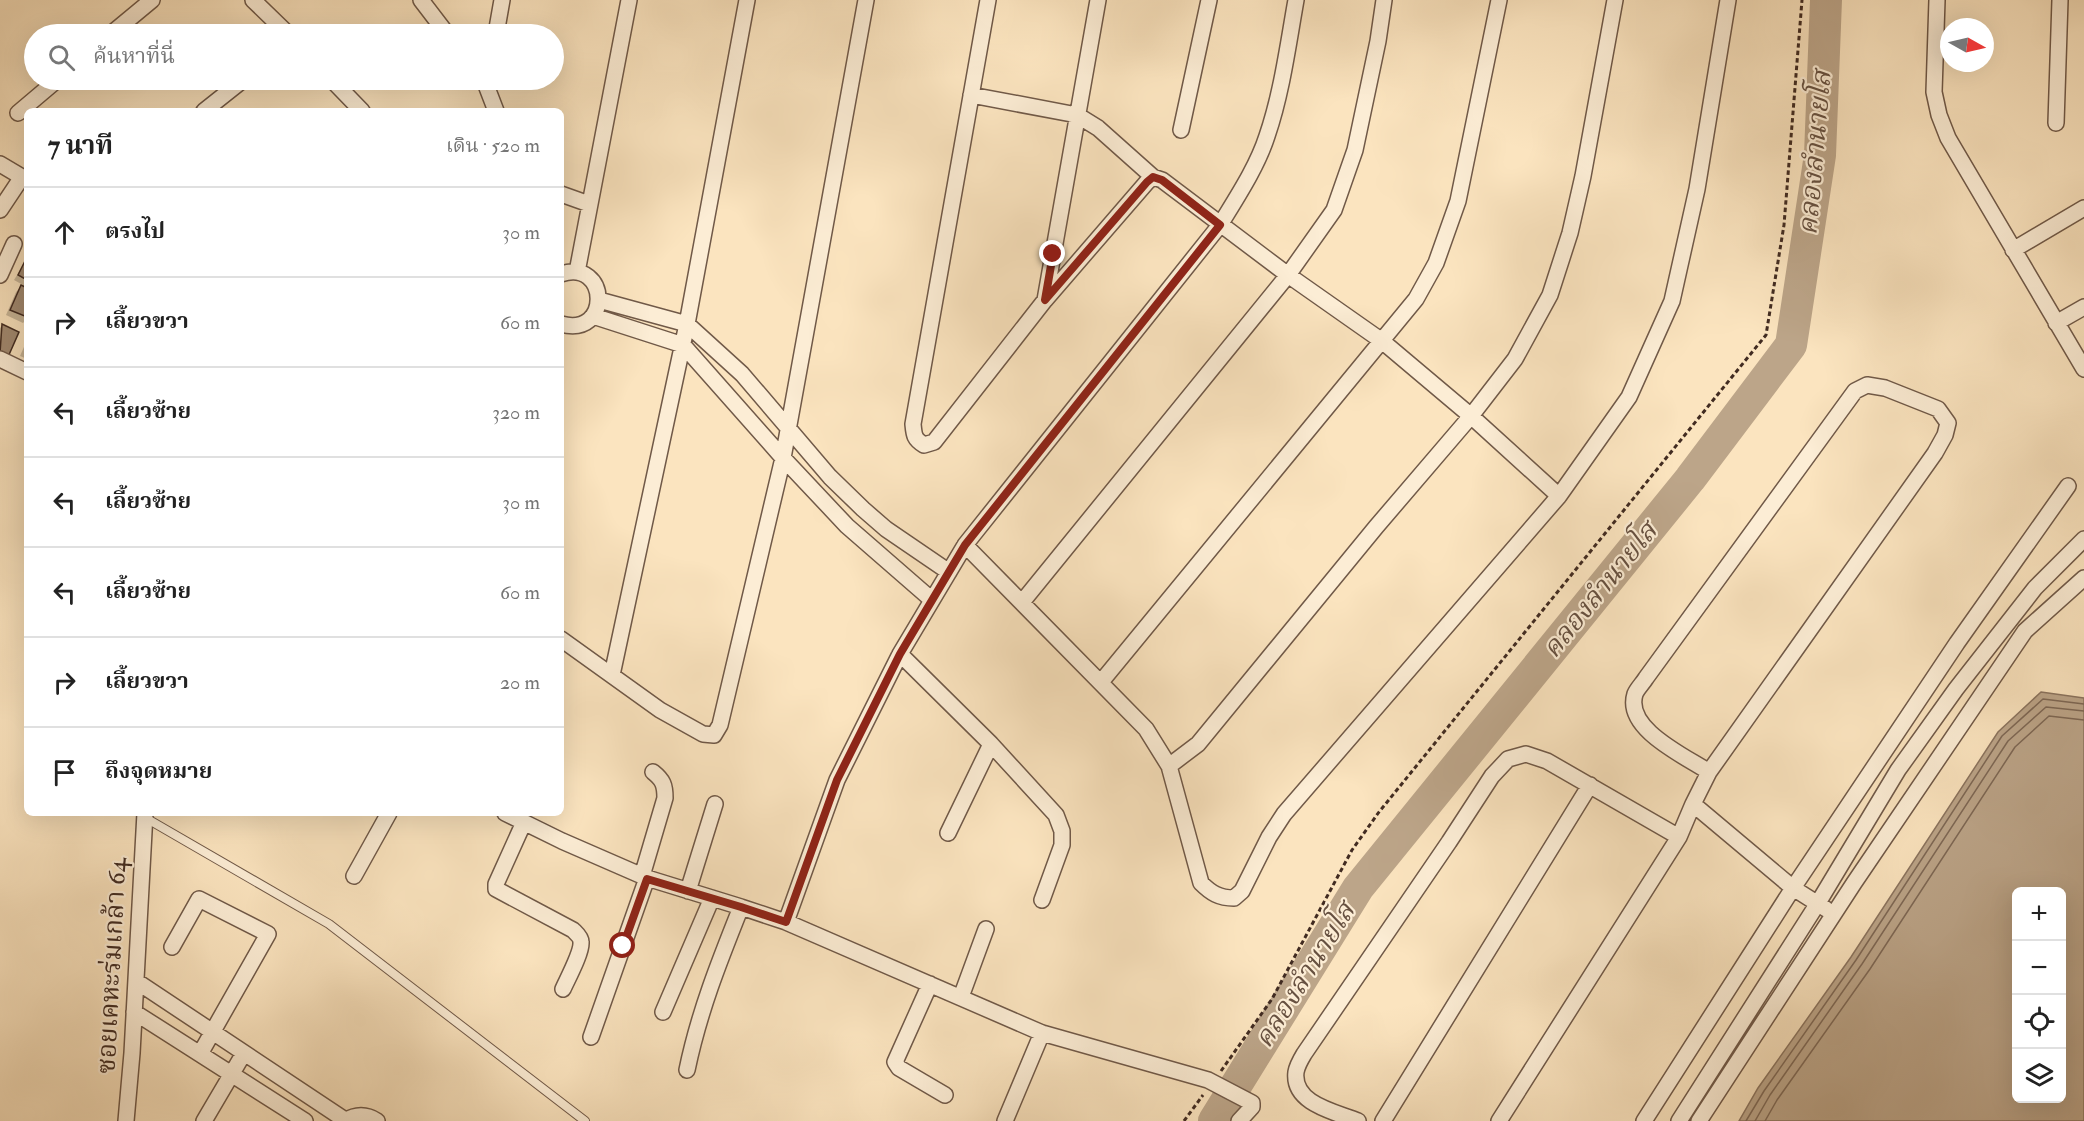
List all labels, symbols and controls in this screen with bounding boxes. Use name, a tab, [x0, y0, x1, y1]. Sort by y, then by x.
north arrow	[1940, 18, 1994, 72]
search box	[24, 24, 564, 90]
icon: search	[45, 41, 78, 74]
text: ค้นหาที่นี่	[93, 42, 175, 70]
water label: คลองลำนายโส	[1788, 66, 1839, 237]
text: 7 นาที	[48, 130, 113, 162]
text: เดิน · 520 m	[446, 133, 540, 158]
icon: ahead	[48, 216, 81, 249]
text: ตรงไป	[105, 217, 165, 245]
text: 30 m	[502, 220, 540, 245]
route end	[1039, 240, 1065, 266]
icon: right	[48, 306, 81, 339]
text: เลี้ยวขวา	[105, 307, 189, 335]
text: 60 m	[500, 310, 540, 335]
icon: left	[48, 396, 81, 429]
text: เลี้ยวซ้าย	[105, 397, 191, 425]
text: 320 m	[492, 400, 540, 425]
icon: left	[48, 486, 81, 519]
text: เลี้ยวซ้าย	[105, 487, 191, 515]
text: 30 m	[502, 490, 540, 515]
water label: คลองลำนายโส	[1533, 511, 1667, 664]
icon: left	[48, 576, 81, 609]
text: เลี้ยวซ้าย	[105, 577, 191, 605]
text: 60 m	[500, 580, 540, 605]
icon: right	[48, 666, 81, 699]
text: เลี้ยวขวา	[105, 667, 189, 695]
text: 20 m	[500, 670, 540, 695]
icon: arrive	[48, 756, 81, 789]
text: ถึงจุดหมาย	[105, 757, 212, 785]
street label: ซอยเคหะร่มเกล้า 64	[90, 856, 134, 1075]
map controls	[2012, 887, 2066, 1103]
button: +	[2012, 887, 2066, 941]
water label: คลองลำนายโส	[1245, 892, 1364, 1054]
route start	[609, 932, 635, 958]
button: −	[2012, 941, 2066, 995]
button: locate	[2012, 995, 2066, 1049]
button: layers	[2012, 1049, 2066, 1103]

